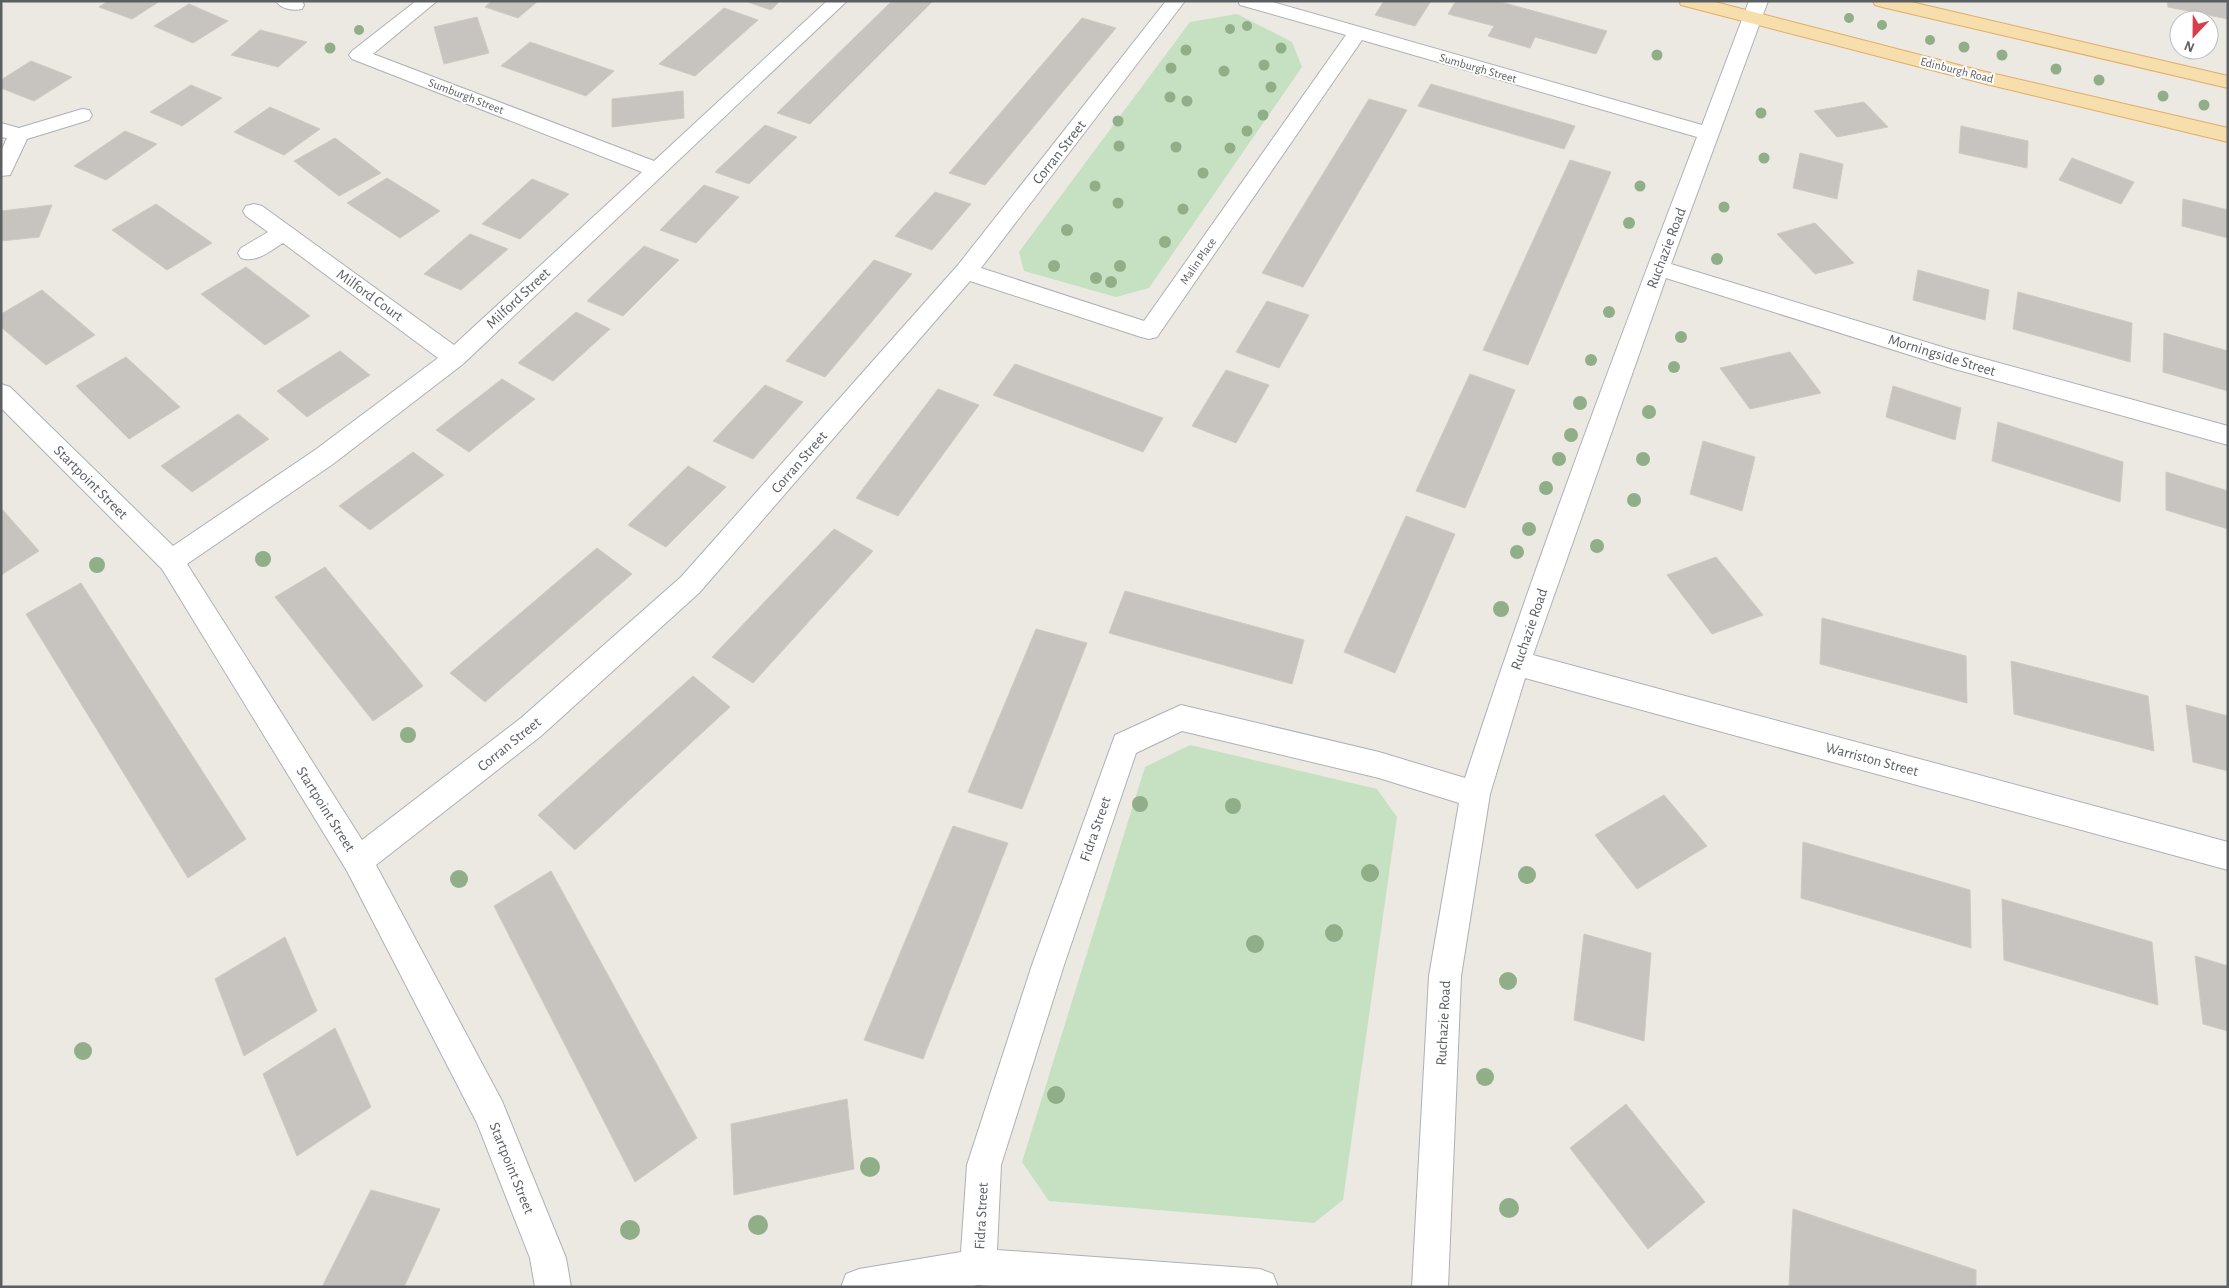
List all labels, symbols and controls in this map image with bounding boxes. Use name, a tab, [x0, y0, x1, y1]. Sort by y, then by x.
north arrow	[2169, 10, 2219, 60]
text: N	[2182, 38, 2197, 54]
street label: Sumburgh Street	[1438, 51, 1518, 85]
street label: Edinburgh Road	[1919, 55, 1995, 85]
street label: Sumburgh Street	[427, 76, 505, 116]
street label: Corran Street	[1030, 117, 1089, 187]
street label: Ruchazie Road	[1644, 206, 1689, 291]
street label: Malin Place	[1178, 236, 1218, 286]
street label: Milford Street	[484, 265, 553, 331]
street label: Milford Court	[334, 266, 406, 324]
street label: Morningside Street	[1886, 332, 1998, 379]
street label: Corran Street	[769, 428, 830, 496]
street label: Startpoint Street	[51, 443, 130, 522]
street label: Ruchazie Road	[1509, 586, 1551, 672]
street label: Corran Street	[475, 714, 544, 774]
street label: Warriston Street	[1824, 740, 1920, 779]
street label: Startpoint Street	[293, 764, 358, 855]
street label: Fidra Street	[1077, 795, 1114, 863]
street label: Ruchazie Road	[1434, 980, 1453, 1066]
street label: Startpoint Street	[486, 1120, 537, 1216]
street label: Fidra Street	[972, 1182, 991, 1250]

